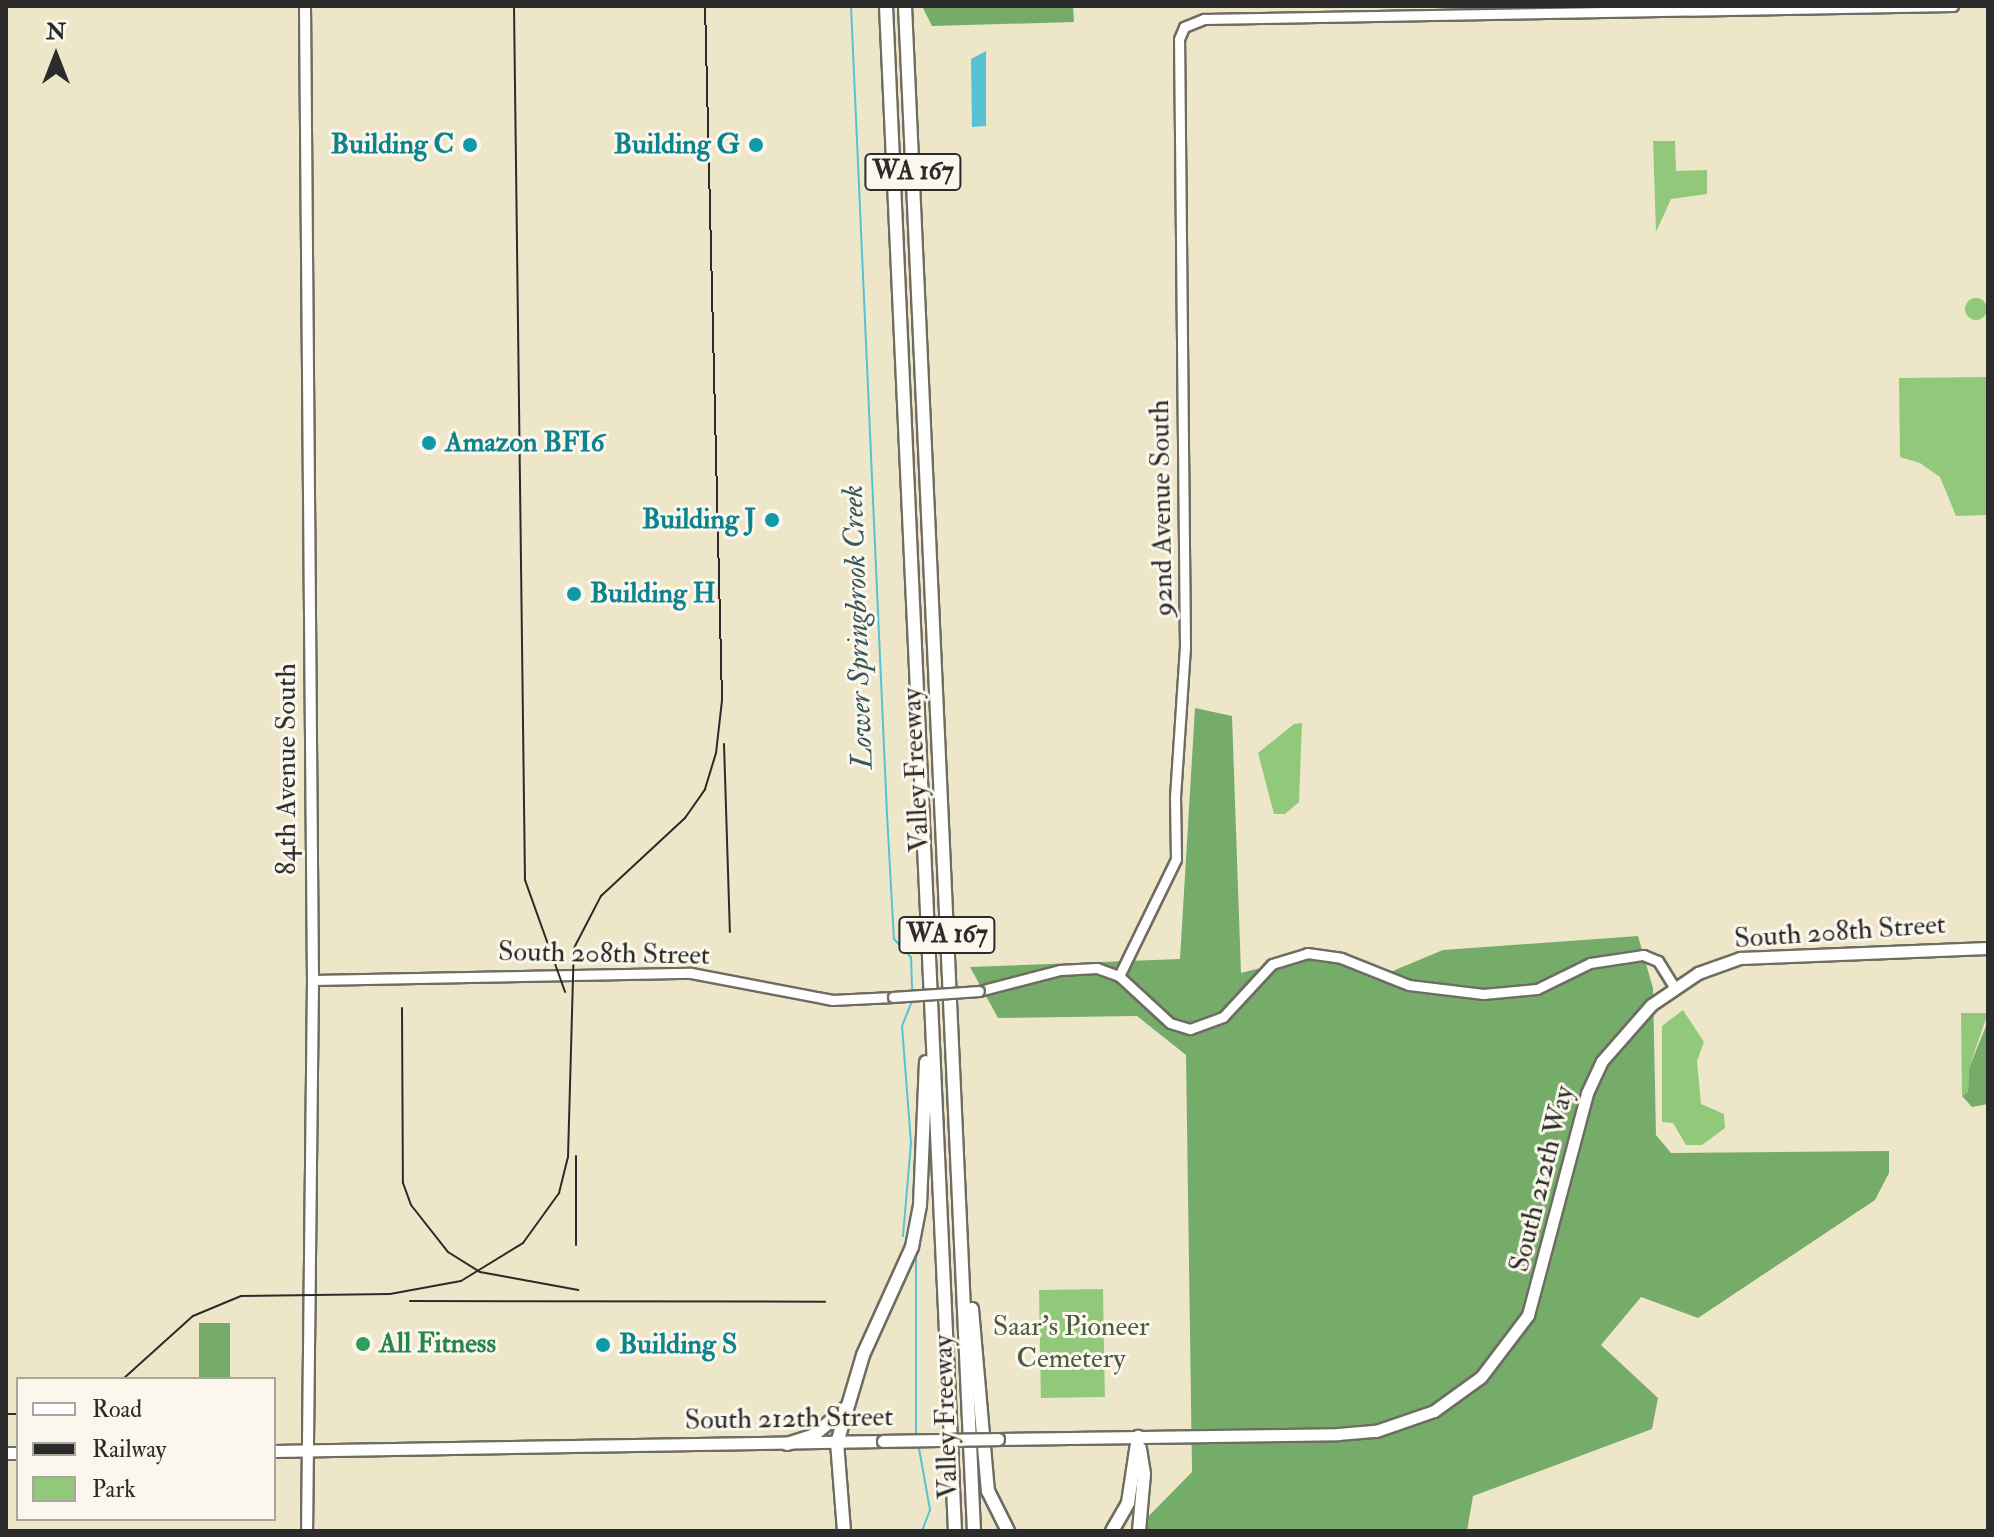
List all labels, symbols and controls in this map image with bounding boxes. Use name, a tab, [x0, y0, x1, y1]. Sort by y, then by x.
north arrow	[16, 16, 96, 96]
text: N	[46, 18, 66, 46]
place label: Building C	[331, 128, 454, 162]
place label: Building G	[614, 128, 740, 162]
marker: Building C	[461, 136, 479, 154]
marker: Building G	[747, 136, 765, 154]
road number: WA 167	[863, 150, 963, 194]
street label: 92nd Avenue South	[1143, 399, 1181, 617]
place label: Amazon BFI6	[445, 426, 605, 460]
marker: Amazon BFI6	[420, 434, 438, 452]
water label: Lower Springbrook Creek	[835, 484, 881, 770]
place label: Building J	[642, 503, 756, 537]
marker: Building J	[763, 511, 781, 529]
place label: Building H	[590, 577, 716, 611]
marker: Building H	[565, 585, 583, 603]
street label: 84th Avenue South	[270, 663, 304, 875]
street label: Valley Freeway	[895, 687, 937, 853]
street label: South 208th Street	[1733, 908, 1947, 956]
road number: WA 167	[897, 913, 997, 957]
street label: South 208th Street	[498, 935, 710, 973]
street label: South 212th Way	[1503, 1082, 1581, 1276]
park label: Saar's Pioneer Cemetery	[993, 1310, 1149, 1376]
place label: All Fitness	[379, 1327, 496, 1361]
place label: Building S	[619, 1328, 737, 1362]
street label: Valley Freeway	[926, 1334, 966, 1500]
marker: All Fitness	[354, 1335, 372, 1353]
marker: Building S	[594, 1336, 612, 1354]
legend	[16, 1377, 276, 1521]
text: Road	[92, 1394, 142, 1425]
street label: South 212th Street	[684, 1400, 894, 1438]
text: Railway	[92, 1434, 166, 1465]
text: Park	[92, 1474, 136, 1505]

